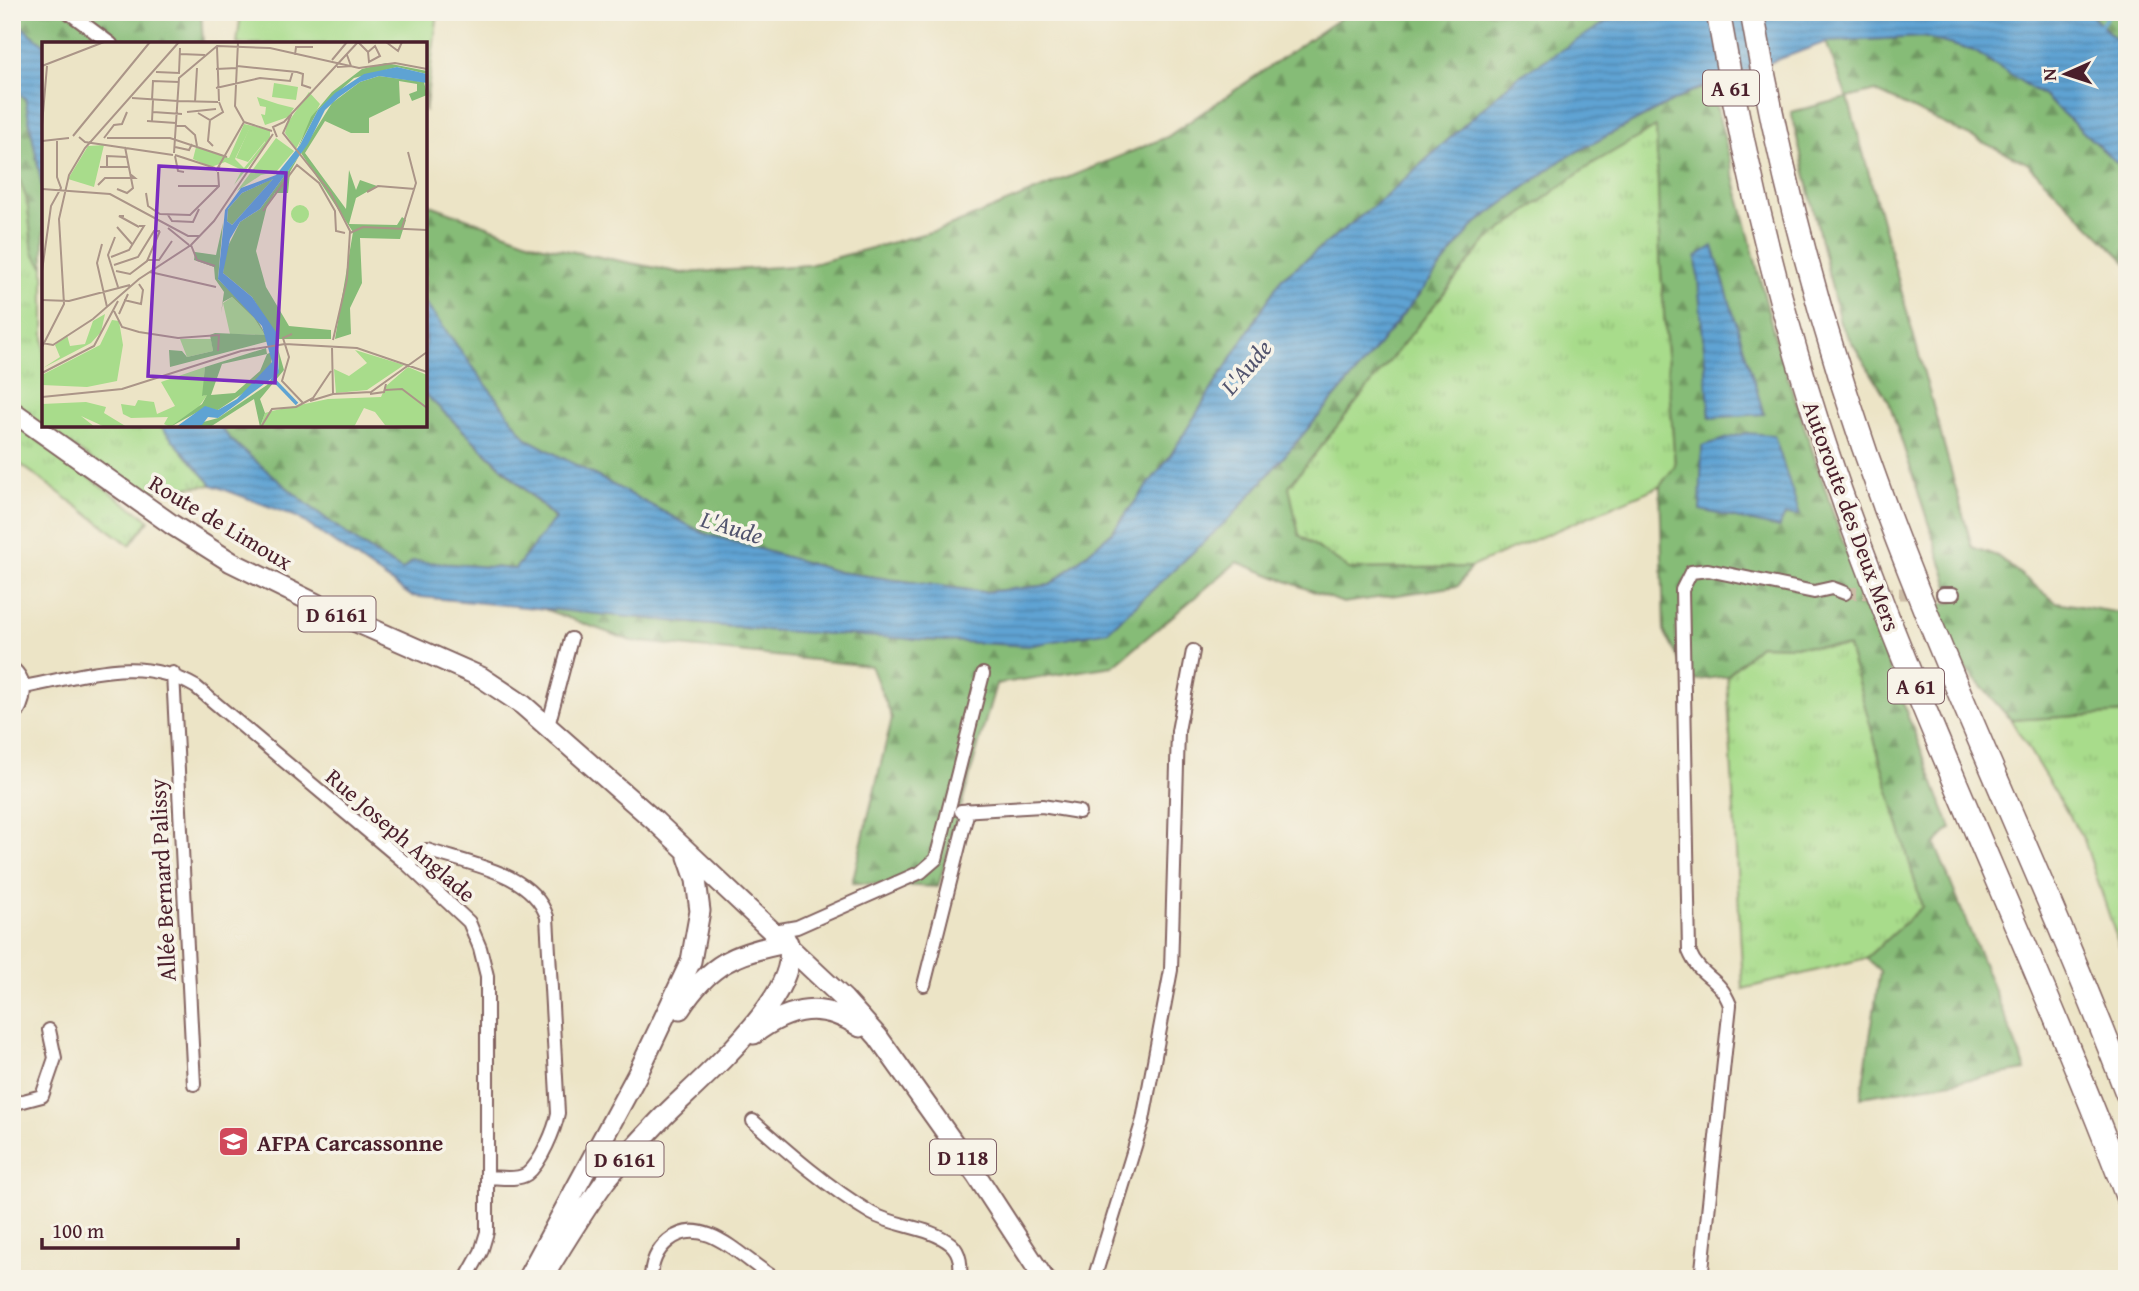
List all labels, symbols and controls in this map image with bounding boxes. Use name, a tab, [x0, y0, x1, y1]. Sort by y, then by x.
north arrow	[2030, 38, 2100, 108]
inset map	[42, 42, 427, 427]
text: N	[2035, 68, 2063, 82]
road number: A 61	[1703, 70, 1759, 106]
water label: L'Aude	[1211, 331, 1280, 403]
street label: Autoroute des Deux Mers	[1795, 396, 1909, 636]
street label: Route de Limoux	[143, 466, 299, 578]
water label: L'Aude	[696, 501, 768, 553]
road number: D 6161	[298, 596, 376, 632]
road number: A 61	[1888, 668, 1944, 704]
street label: Rue Joseph Anglade	[319, 760, 483, 910]
street label: Allée Bernard Palissy	[140, 777, 184, 982]
school or university icon: AFPA Carcassonne	[217, 1125, 251, 1159]
place label: AFPA Carcassonne	[257, 1126, 443, 1159]
road number: D 118	[930, 1140, 996, 1174]
road number: D 6161	[586, 1142, 664, 1176]
scale bar	[42, 1207, 238, 1251]
text: 100 m	[52, 1215, 104, 1246]

